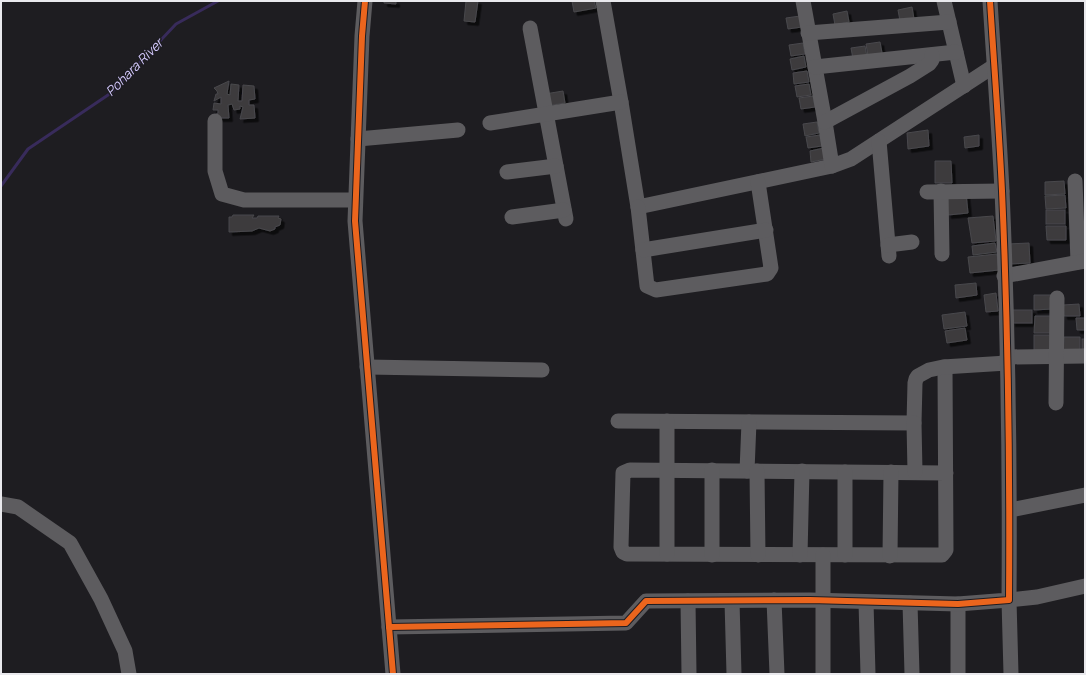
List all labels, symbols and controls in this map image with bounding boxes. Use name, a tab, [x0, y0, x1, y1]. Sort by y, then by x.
water label: Pohara River	[101, 33, 168, 100]

